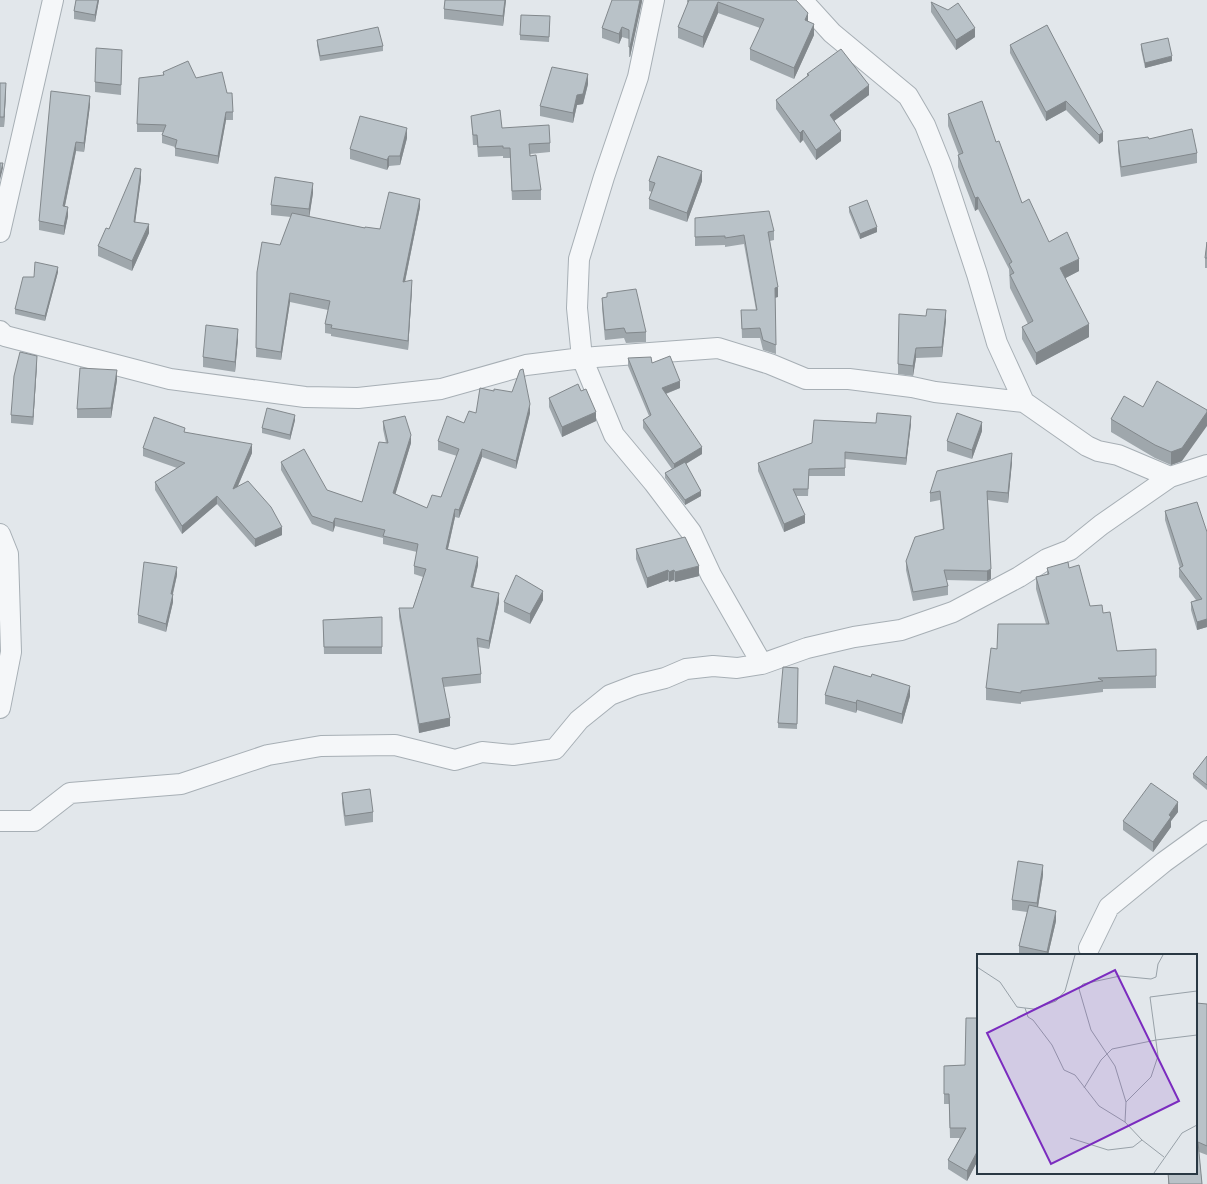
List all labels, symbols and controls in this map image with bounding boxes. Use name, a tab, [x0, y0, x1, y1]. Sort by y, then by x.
inset map	[977, 954, 1197, 1174]

